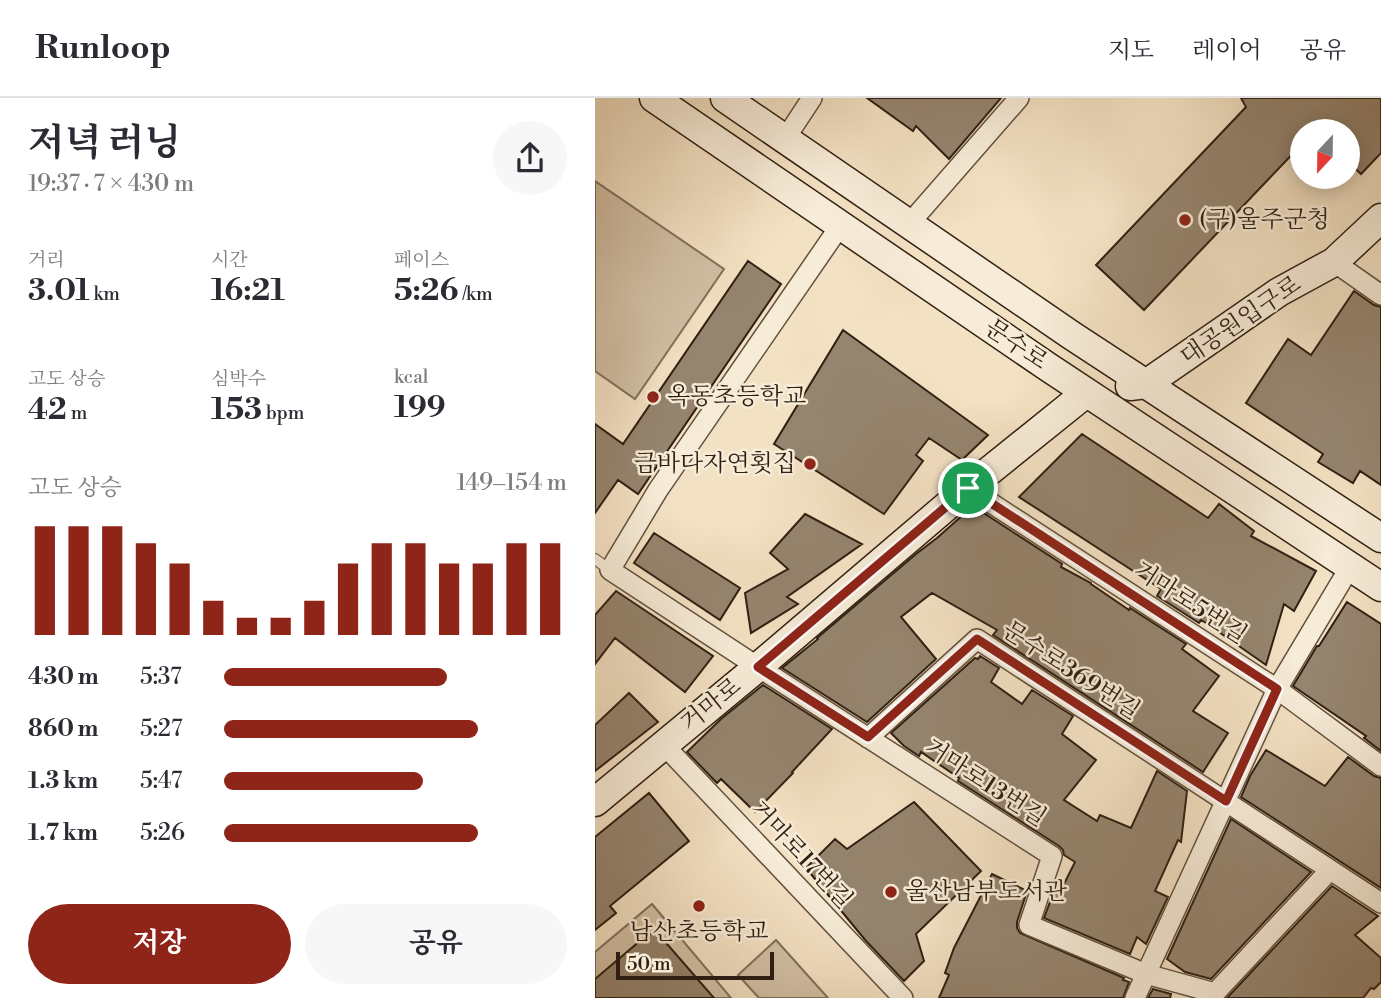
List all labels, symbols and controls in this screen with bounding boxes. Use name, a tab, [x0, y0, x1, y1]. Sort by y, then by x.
text: Runloop	[35, 28, 171, 69]
text: 지도	[1108, 36, 1154, 66]
text: 레이어	[1192, 36, 1262, 66]
text: 공유	[1300, 36, 1346, 66]
north arrow	[1290, 119, 1360, 189]
map controls	[1290, 119, 1360, 189]
text: 저녁 러닝	[28, 120, 181, 167]
button: share	[493, 121, 567, 195]
text: 19:37 · 7 × 430 m	[28, 170, 194, 198]
place label: (구)울주군청	[1199, 205, 1330, 235]
marker: (구)울주군청	[1177, 212, 1193, 228]
text: 거리	[28, 248, 65, 272]
text: 시간	[211, 248, 248, 272]
text: 페이스	[394, 248, 449, 272]
street label: 대공원입구로	[1175, 270, 1307, 372]
text: 3.01	[28, 272, 90, 310]
text: 16:21	[211, 272, 285, 310]
text: 5:26	[394, 272, 458, 310]
text: km	[90, 282, 120, 306]
text: /km	[458, 282, 493, 306]
street label: 문수로	[979, 313, 1053, 377]
text: kcal	[394, 365, 428, 389]
text: 고도 상승	[28, 367, 105, 391]
text: 심박수	[211, 367, 266, 391]
place label: 옥동초등학교	[667, 382, 806, 412]
text: 199	[394, 389, 446, 427]
marker: 옥동초등학교	[645, 389, 661, 405]
text: 42	[28, 391, 67, 429]
text: 153	[211, 391, 262, 429]
text: m	[67, 401, 87, 425]
text: bpm	[262, 401, 304, 425]
place label: 금바다자연횟집	[634, 449, 796, 479]
marker: 금바다자연횟집	[802, 456, 818, 472]
pin	[938, 458, 998, 518]
text: 149–154 m	[456, 469, 567, 497]
icon: arrive	[949, 469, 987, 507]
text: 고도 상승	[28, 474, 122, 502]
street label: 거마로5번길	[1128, 555, 1252, 651]
street label: 문수로369번길	[996, 615, 1146, 727]
text: 430 m	[28, 663, 99, 691]
text: 5:37	[140, 663, 182, 691]
street label: 거마로	[675, 671, 747, 739]
text: 860 m	[28, 715, 98, 743]
text: 5:27	[140, 715, 182, 743]
street label: 거마로13번길	[918, 732, 1052, 834]
text: 1.3 km	[28, 767, 98, 795]
text: 5:47	[140, 767, 182, 795]
street label: 거마로17번길	[743, 795, 859, 915]
text: 1.7 km	[28, 819, 98, 847]
text: 5:26	[140, 819, 185, 847]
place label: 울산남부도서관	[905, 877, 1067, 907]
marker: 울산남부도서관	[883, 884, 899, 900]
marker: 남산초등학교	[691, 898, 707, 914]
button: 저장	[28, 904, 291, 984]
button: 공유	[305, 904, 567, 984]
place label: 남산초등학교	[629, 917, 769, 947]
scale bar	[616, 949, 773, 981]
text: 50 m	[627, 952, 671, 976]

